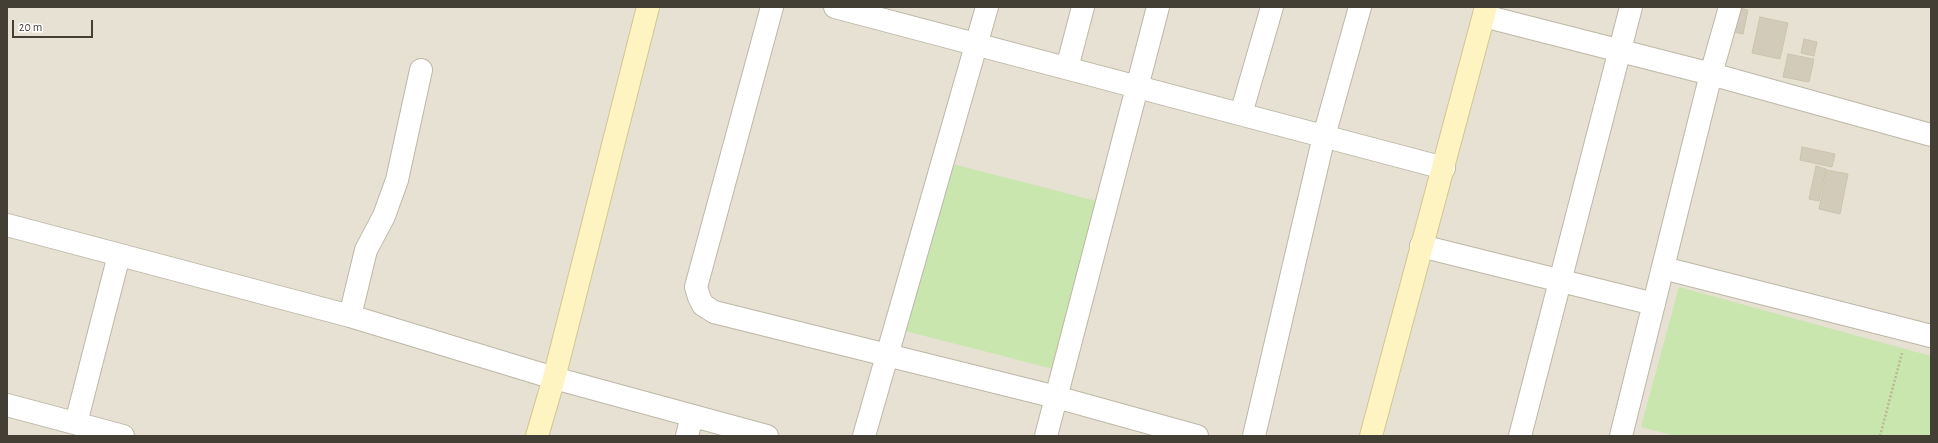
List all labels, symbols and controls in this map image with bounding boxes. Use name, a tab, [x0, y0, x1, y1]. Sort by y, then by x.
scale bar	[14, 12, 95, 38]
text: 20 m	[19, 21, 42, 33]

